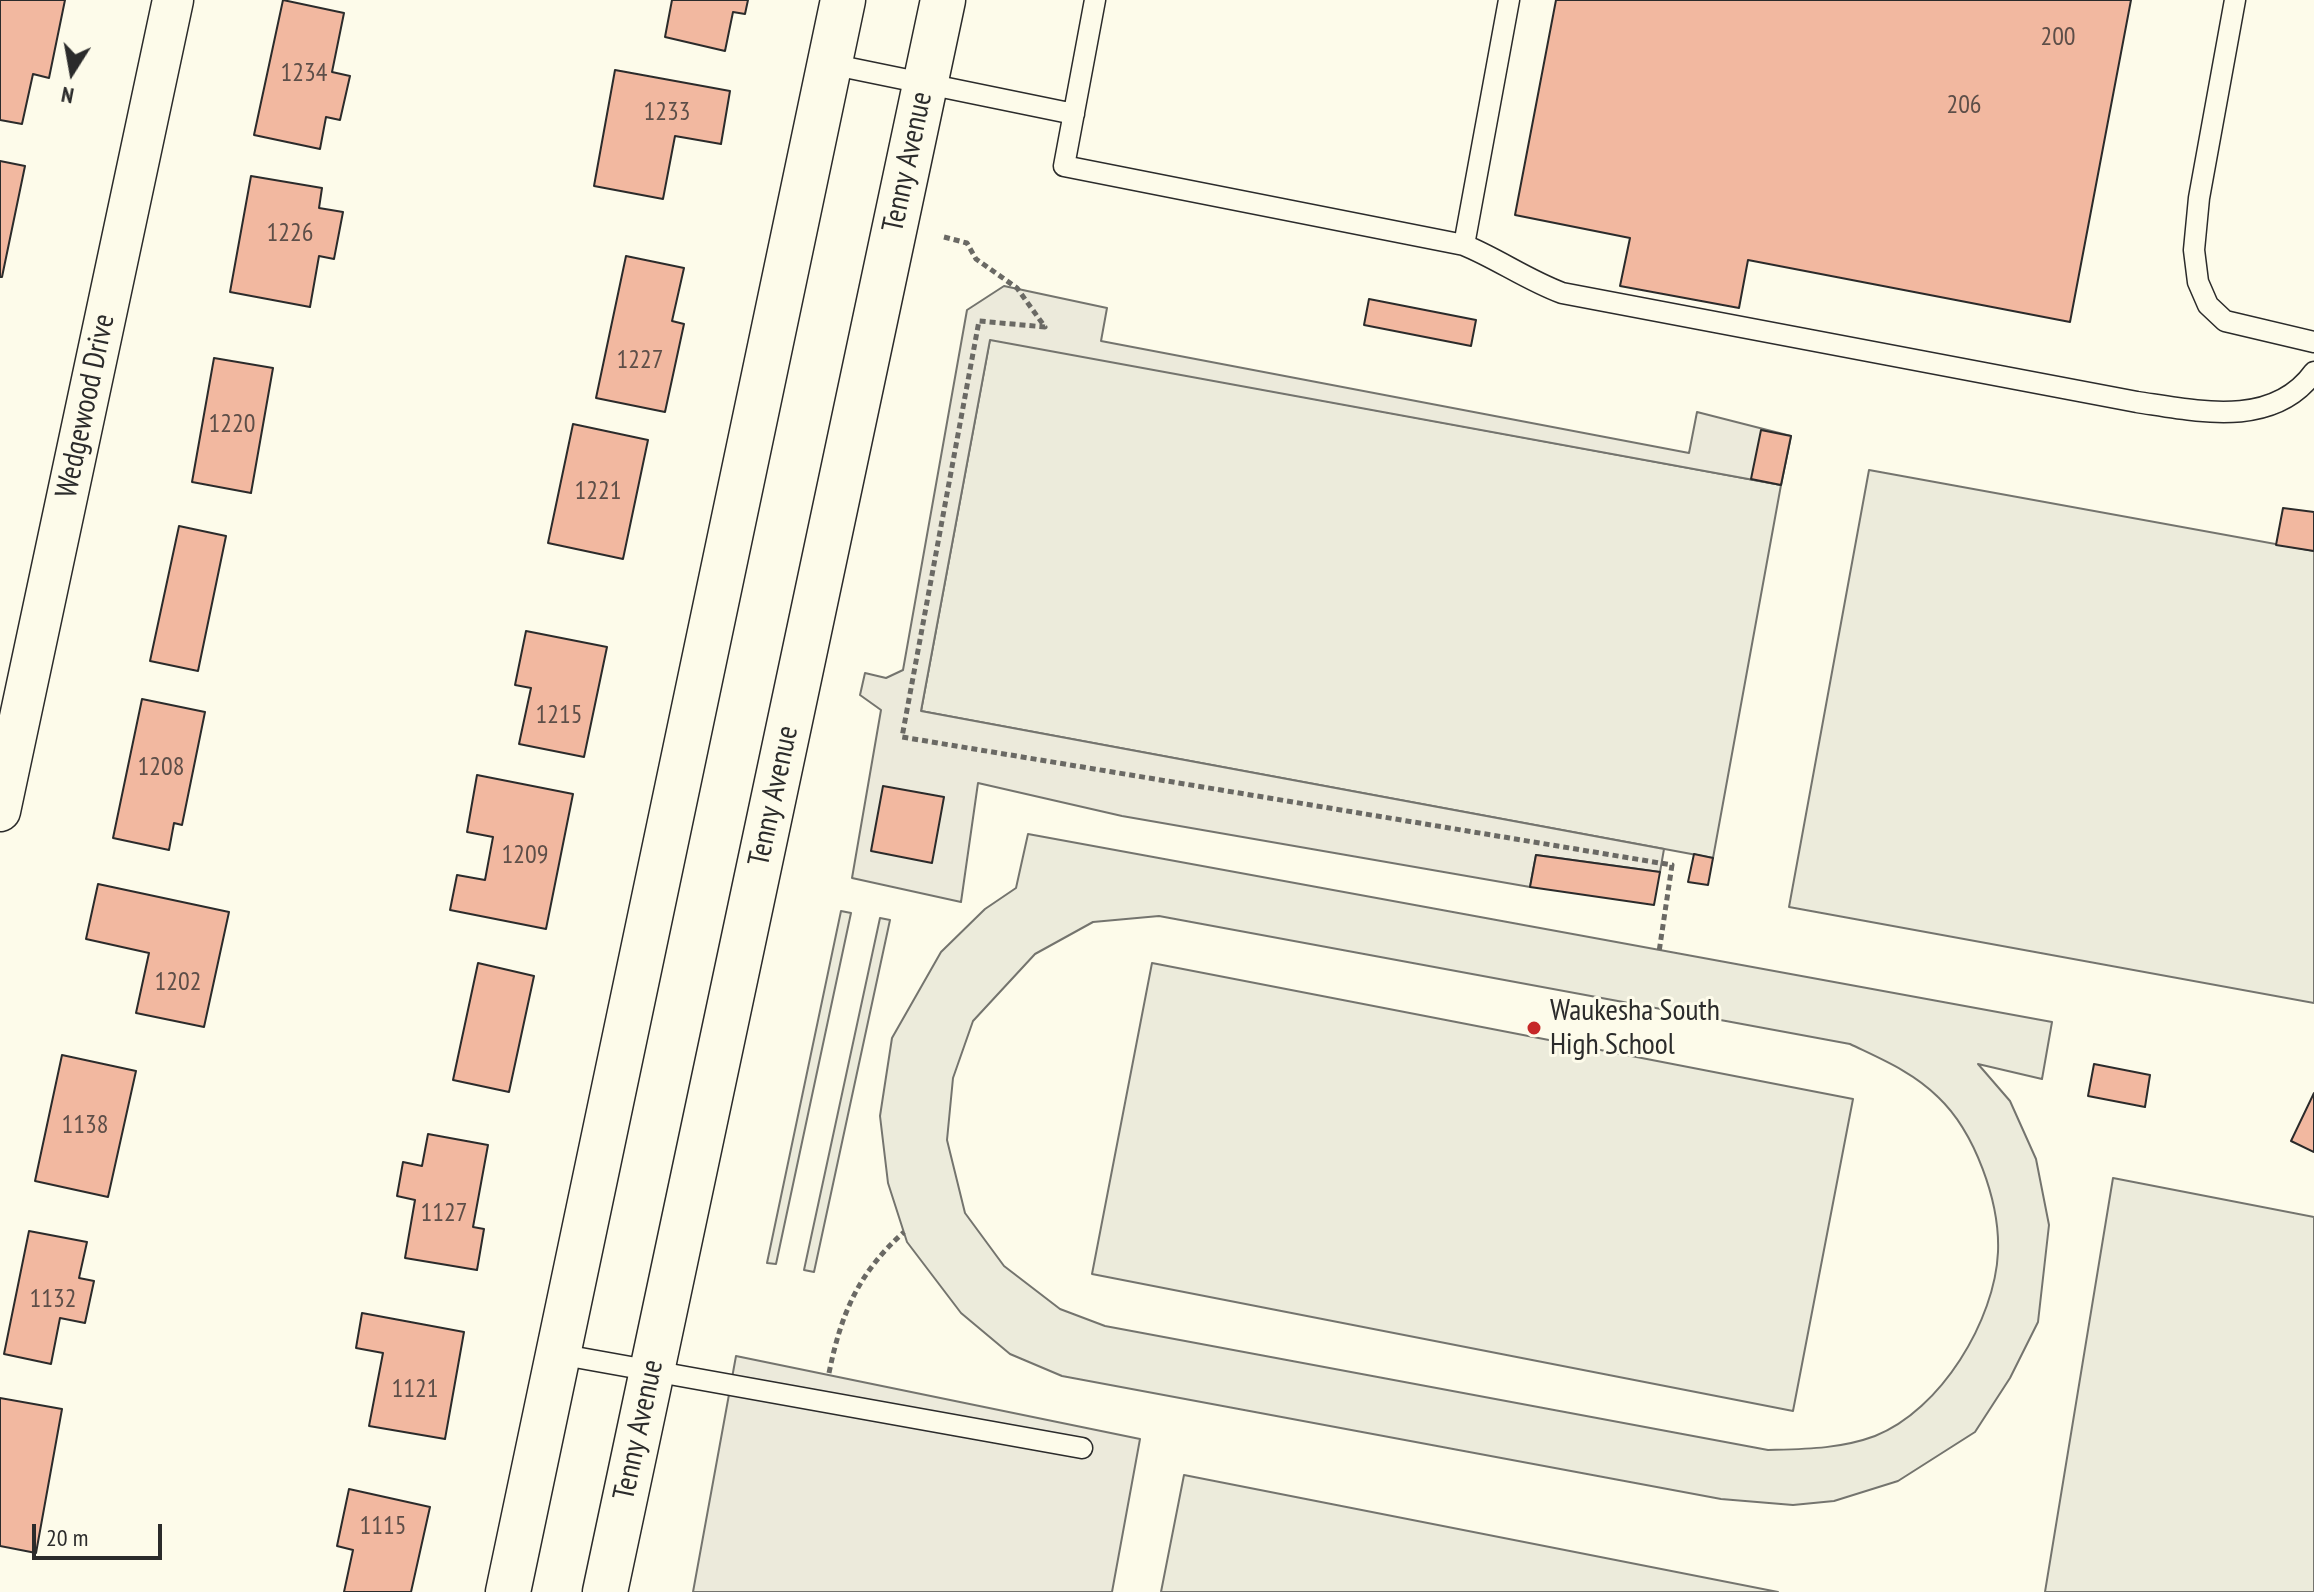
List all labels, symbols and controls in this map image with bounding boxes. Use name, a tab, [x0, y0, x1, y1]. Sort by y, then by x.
house number: 200	[2040, 22, 2076, 54]
north arrow	[32, 32, 112, 112]
house number: 1234	[281, 58, 327, 90]
text: N	[59, 81, 76, 110]
street label: Tenny Avenue	[876, 89, 940, 235]
house number: 206	[1946, 90, 1982, 122]
house number: 1233	[644, 97, 690, 129]
house number: 1226	[267, 218, 313, 250]
street label: Wedgewood Drive	[49, 311, 123, 501]
house number: 1227	[617, 345, 663, 377]
house number: 1220	[209, 409, 255, 441]
house number: 1221	[575, 476, 621, 508]
house number: 1215	[536, 700, 582, 732]
street label: Tenny Avenue	[742, 723, 806, 869]
house number: 1208	[138, 752, 184, 784]
house number: 1209	[502, 840, 548, 872]
house number: 1202	[155, 967, 201, 999]
place label: Waukesha South High School	[1550, 993, 1720, 1064]
marker: Waukesha South High School	[1525, 1019, 1543, 1037]
house number: 1138	[62, 1110, 108, 1142]
house number: 1127	[421, 1198, 467, 1230]
house number: 1132	[30, 1284, 76, 1316]
street label: Tenny Avenue	[607, 1357, 671, 1503]
house number: 1121	[392, 1374, 438, 1406]
scale bar	[36, 1508, 166, 1558]
house number: 1115	[360, 1511, 406, 1543]
text: 20 m	[46, 1522, 88, 1553]

